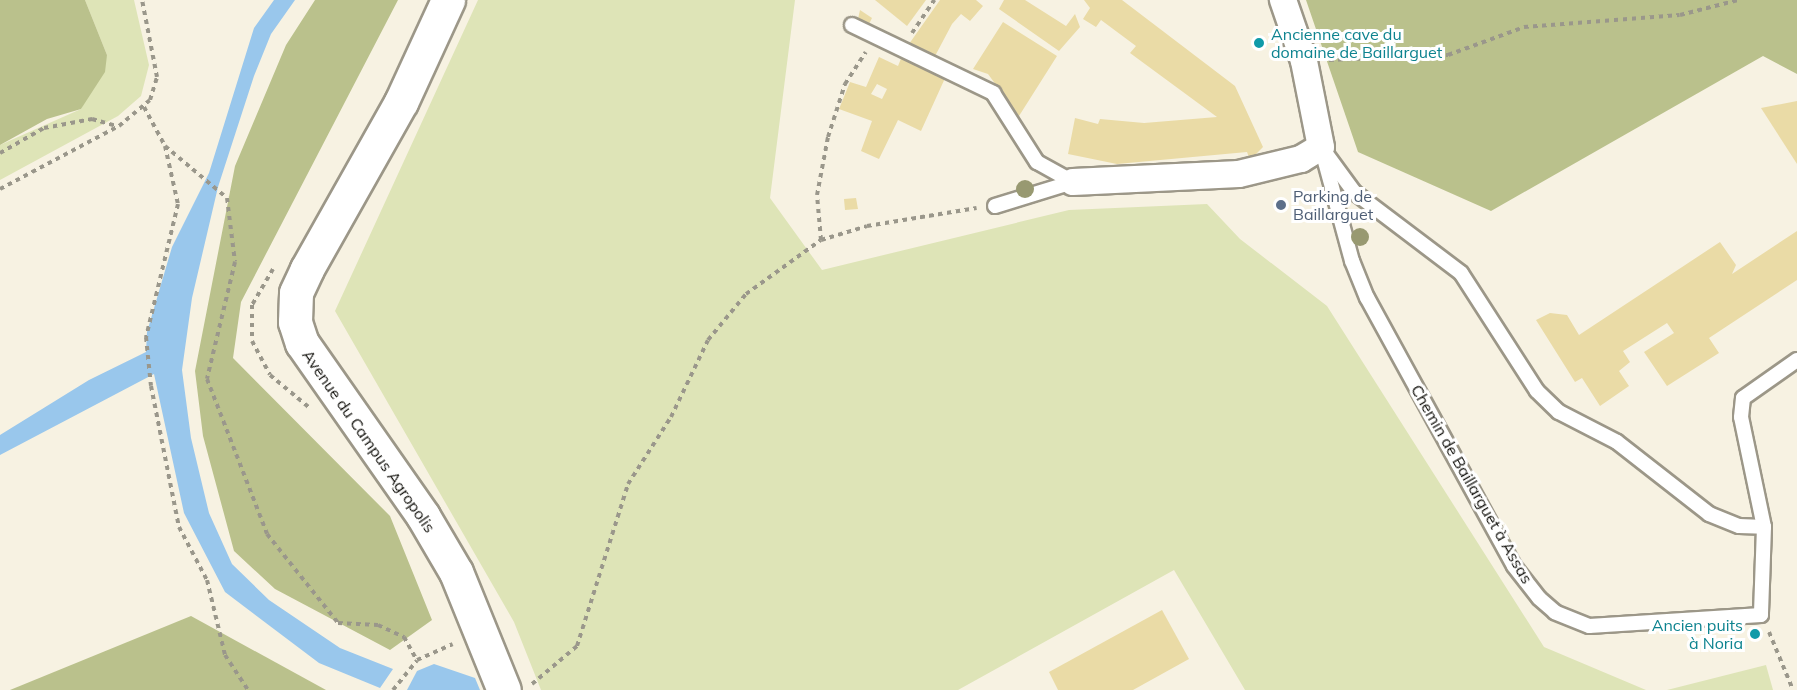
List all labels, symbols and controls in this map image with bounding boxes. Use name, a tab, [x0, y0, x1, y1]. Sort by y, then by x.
place label: Ancienne cave du domaine de Baillarguet	[1271, 24, 1442, 62]
marker: Ancienne cave du domaine de Baillarguet	[1252, 36, 1266, 50]
place label: Parking de Baillarguet	[1293, 186, 1373, 224]
marker: Parking de Baillarguet	[1274, 198, 1288, 212]
street label: Avenue du Campus Agropolis	[298, 346, 440, 536]
street label: Chemin de Baillarguet à Assas	[1407, 381, 1537, 587]
place label: Ancien puits à Noria	[1652, 615, 1743, 653]
marker: Ancien puits à Noria	[1748, 627, 1762, 641]

